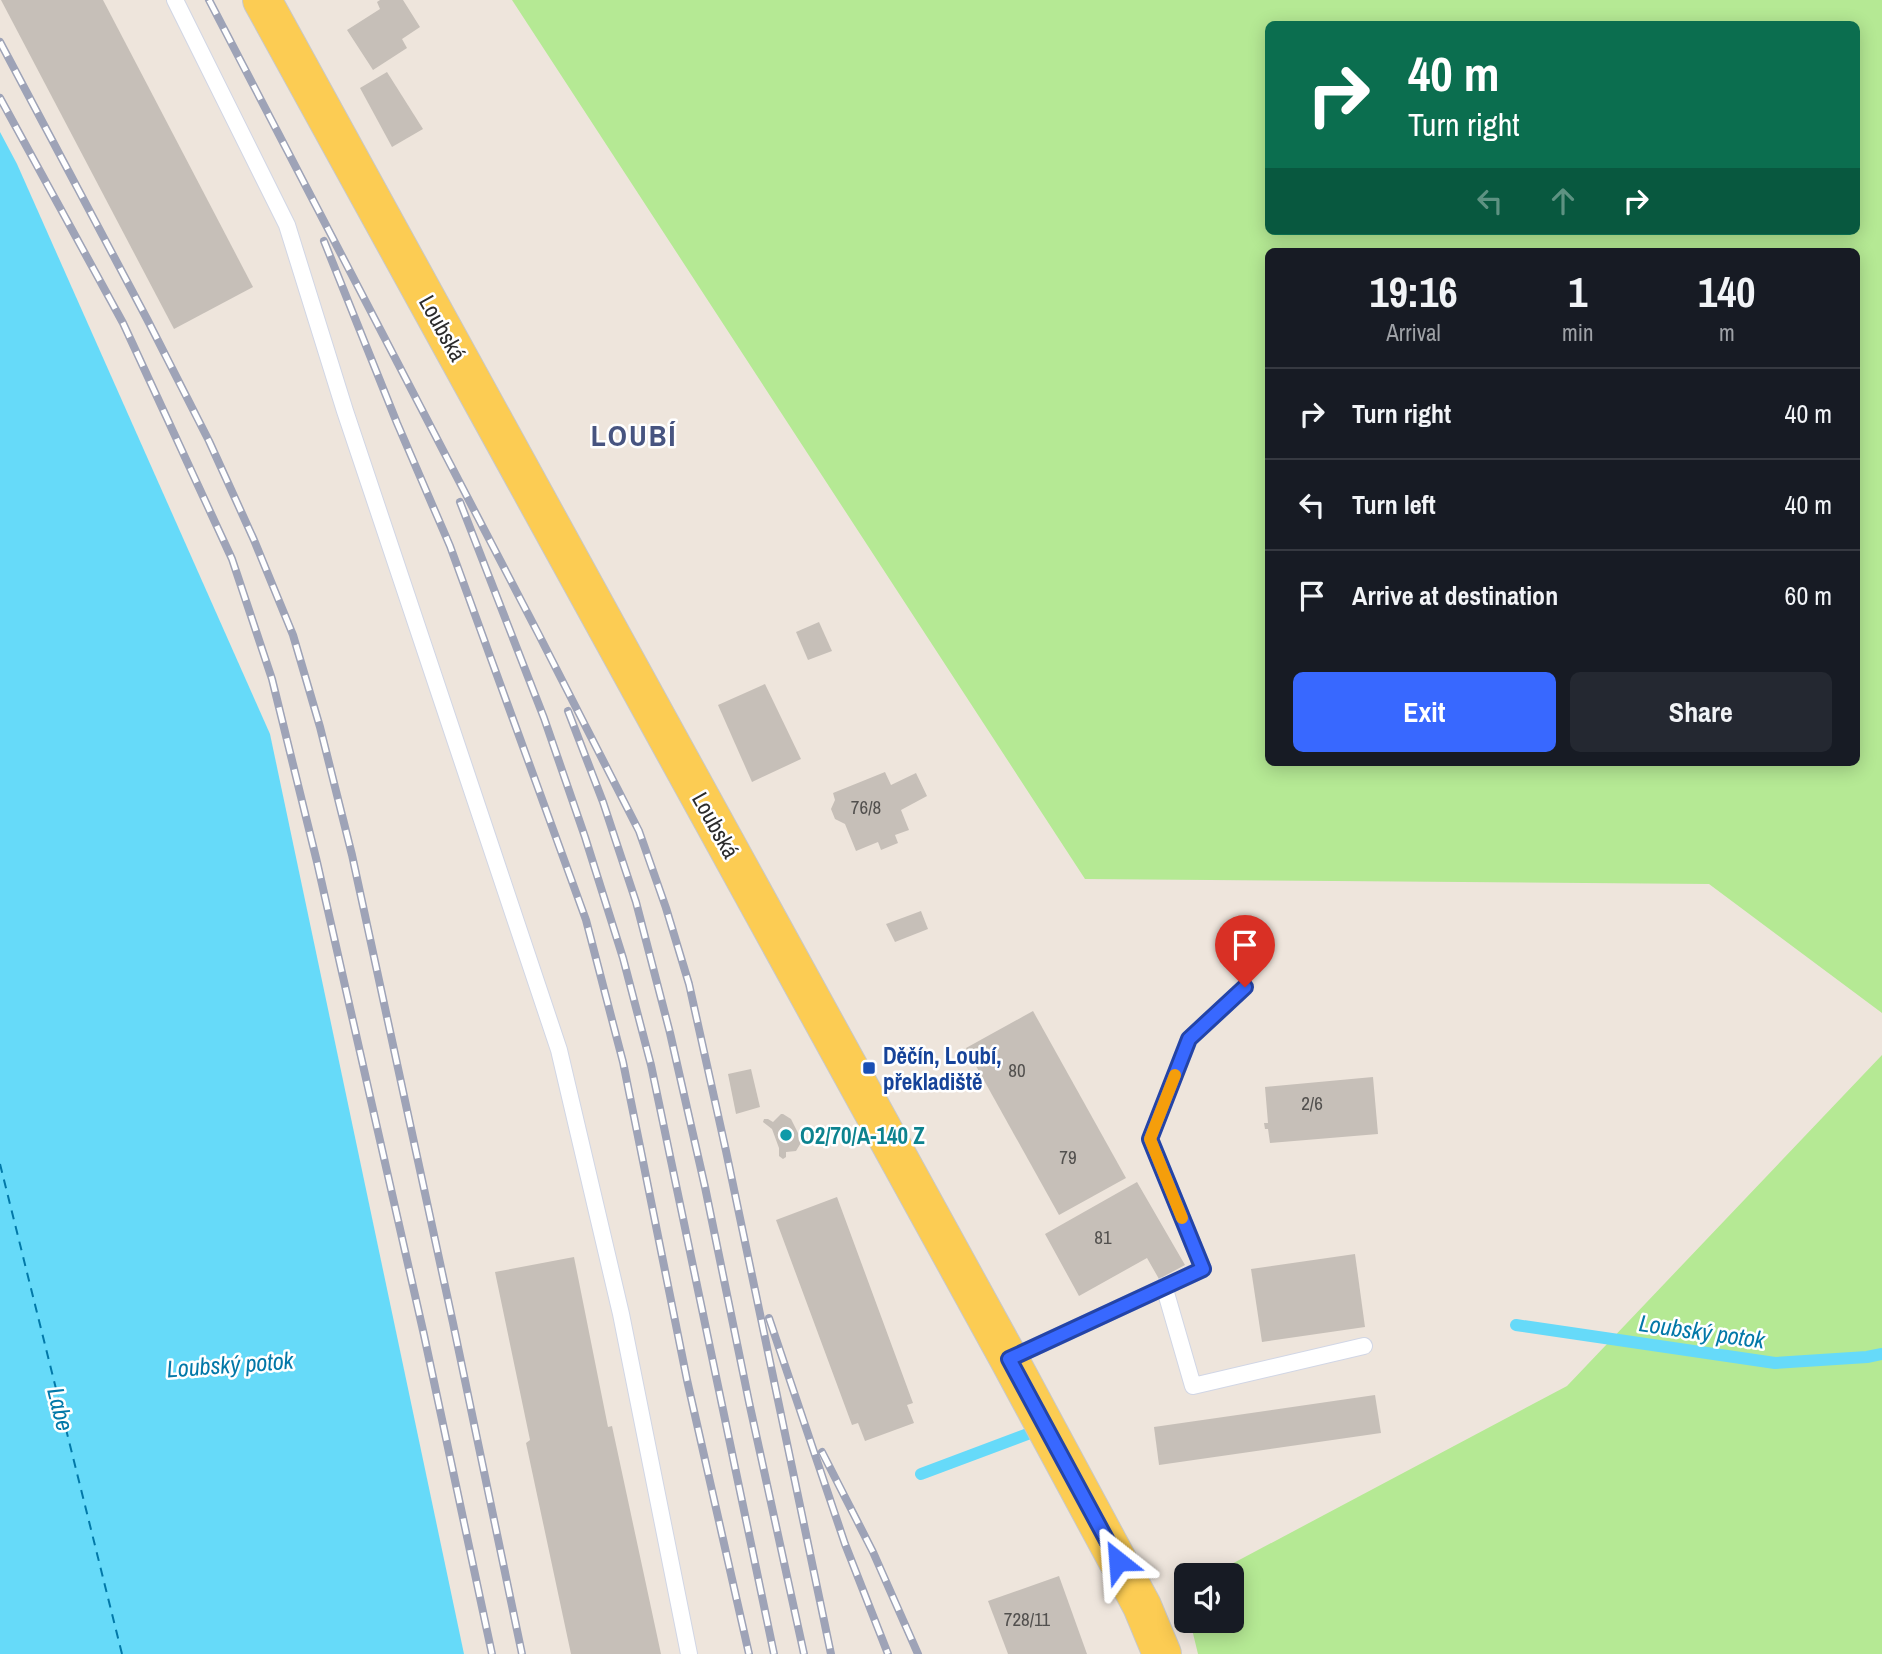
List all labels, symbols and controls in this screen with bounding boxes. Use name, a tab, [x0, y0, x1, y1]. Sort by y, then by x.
text: 40 m	[1408, 40, 1500, 106]
icon: right	[1293, 49, 1384, 140]
text: Turn right	[1408, 103, 1520, 146]
icon: left	[1471, 182, 1509, 220]
icon: ahead	[1544, 182, 1582, 220]
icon: right	[1617, 182, 1655, 220]
text: 19:16	[1370, 264, 1458, 320]
text: 1	[1568, 264, 1587, 320]
text: 140	[1698, 264, 1756, 320]
street label: Loubská	[412, 289, 474, 367]
text: Arrival	[1386, 317, 1441, 348]
text: min	[1562, 317, 1594, 348]
text: m	[1719, 317, 1735, 348]
icon: right	[1293, 395, 1331, 433]
text: Turn right	[1352, 396, 1451, 431]
text: 40 m	[1785, 396, 1832, 431]
district label: LOUBÍ	[591, 415, 677, 455]
icon: left	[1293, 486, 1331, 524]
text: Turn left	[1352, 487, 1436, 522]
text: 40 m	[1785, 487, 1832, 522]
icon: arrive	[1293, 577, 1331, 615]
text: Arrive at destination	[1352, 578, 1558, 613]
text: 60 m	[1785, 578, 1832, 613]
button: Exit	[1293, 672, 1556, 752]
button: Share	[1570, 672, 1832, 752]
street label: Loubská	[685, 786, 747, 864]
house number: 76/8	[851, 794, 881, 820]
pin	[1215, 915, 1275, 987]
icon: arrive	[1226, 926, 1264, 964]
place label: Děčín, Loubí, překladiště	[883, 1040, 1001, 1097]
house number: 80	[1008, 1057, 1026, 1083]
marker: Děčín, Loubí, překladiště	[861, 1060, 877, 1076]
house number: 2/6	[1301, 1090, 1323, 1116]
place label: O2/70/A-140 Z	[800, 1120, 925, 1151]
marker: O2/70/A-140 Z	[778, 1127, 794, 1143]
house number: 79	[1059, 1144, 1077, 1170]
house number: 81	[1094, 1224, 1112, 1250]
water label: Loubský potok	[1637, 1306, 1768, 1356]
water label: Loubský potok	[166, 1344, 296, 1384]
water label: Labe	[40, 1384, 82, 1434]
position arrow	[1081, 1524, 1155, 1598]
map controls	[1174, 1563, 1244, 1633]
button: sound	[1174, 1563, 1244, 1633]
house number: 728/11	[1004, 1606, 1051, 1632]

